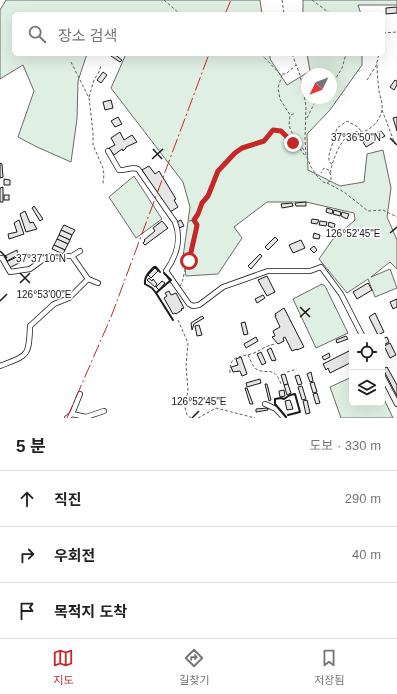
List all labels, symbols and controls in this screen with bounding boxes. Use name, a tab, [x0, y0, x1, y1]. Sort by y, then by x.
search box	[12, 12, 385, 56]
icon: search	[26, 23, 48, 45]
text: 장소 검색	[58, 27, 117, 44]
north arrow	[301, 68, 337, 104]
text: 37°36'50"N	[331, 132, 381, 143]
route end	[284, 134, 302, 152]
text: 126°52'45"E	[325, 228, 381, 239]
route start	[180, 252, 198, 270]
text: 37°37'10"N	[16, 253, 66, 264]
text: 126°53'00"E	[16, 289, 72, 300]
map controls	[349, 334, 385, 406]
button: locate	[349, 334, 385, 370]
button: layers	[349, 370, 385, 406]
text: 126°52'45"E	[171, 396, 227, 407]
text: 5 분	[16, 437, 46, 456]
text: 도보 · 330 m	[309, 438, 381, 453]
icon: ahead	[16, 488, 38, 510]
text: 직진	[54, 491, 82, 508]
text: 290 m	[345, 491, 381, 506]
icon: right	[16, 544, 38, 566]
text: 우회전	[54, 547, 95, 564]
text: 40 m	[352, 547, 381, 562]
icon: arrive	[16, 600, 38, 622]
text: 목적지 도착	[54, 603, 127, 620]
tab: 지도	[52, 647, 74, 687]
tab: 길찾기	[179, 647, 210, 687]
tab: 저장됨	[314, 647, 345, 687]

